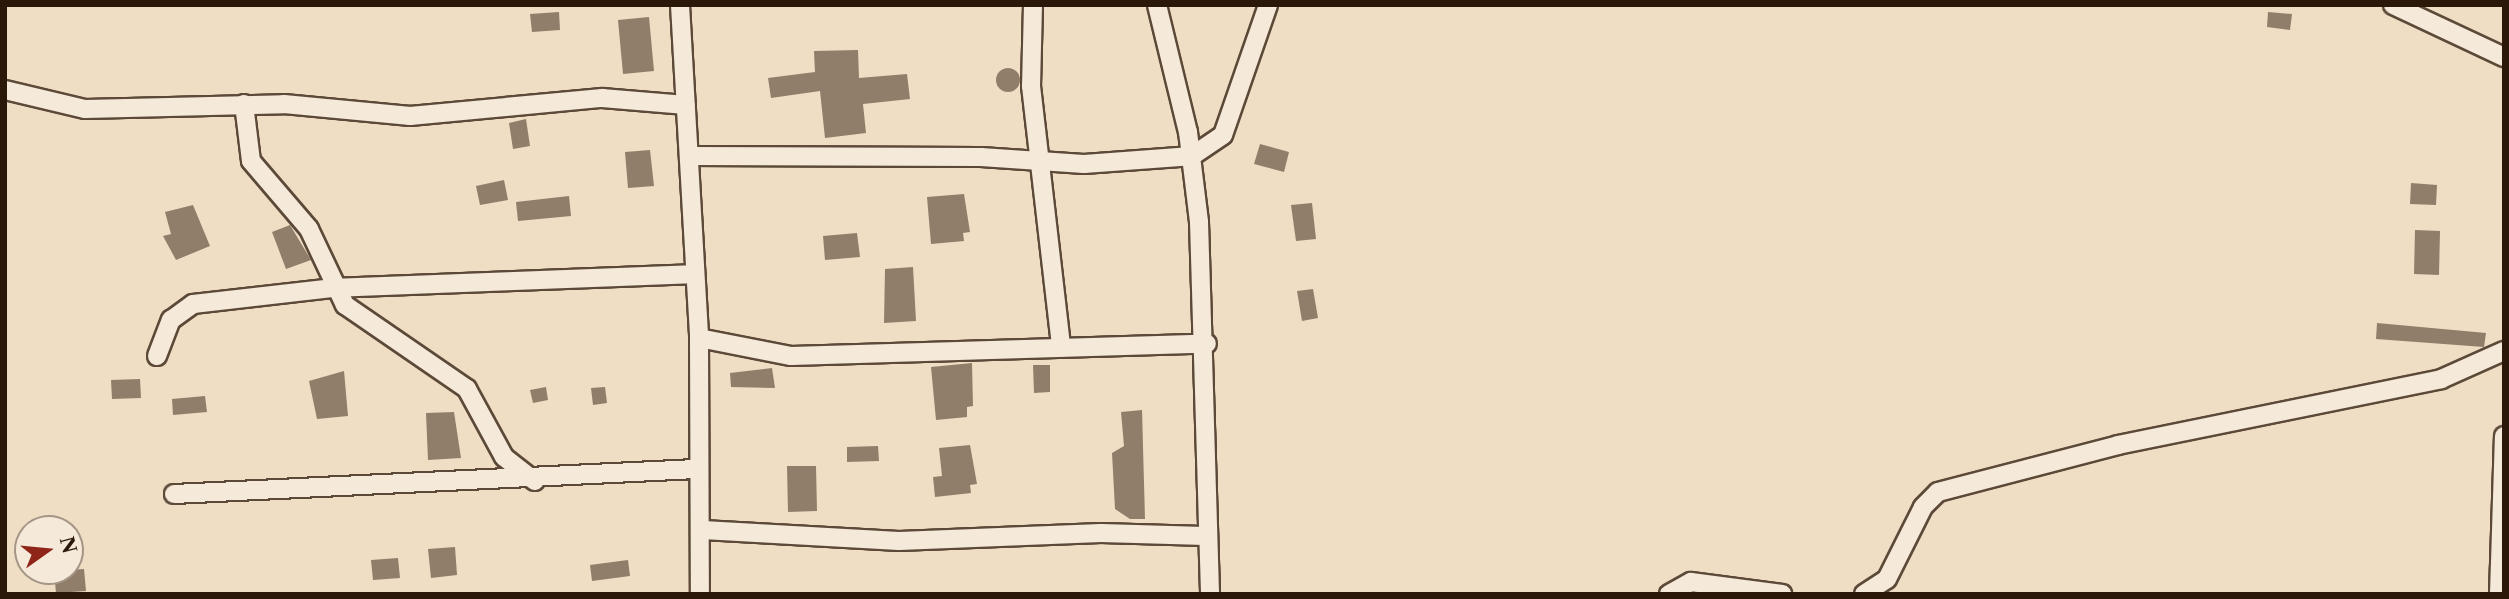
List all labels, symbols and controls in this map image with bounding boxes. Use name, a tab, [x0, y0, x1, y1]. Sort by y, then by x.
north arrow	[14, 515, 84, 585]
text: N	[55, 534, 81, 556]

